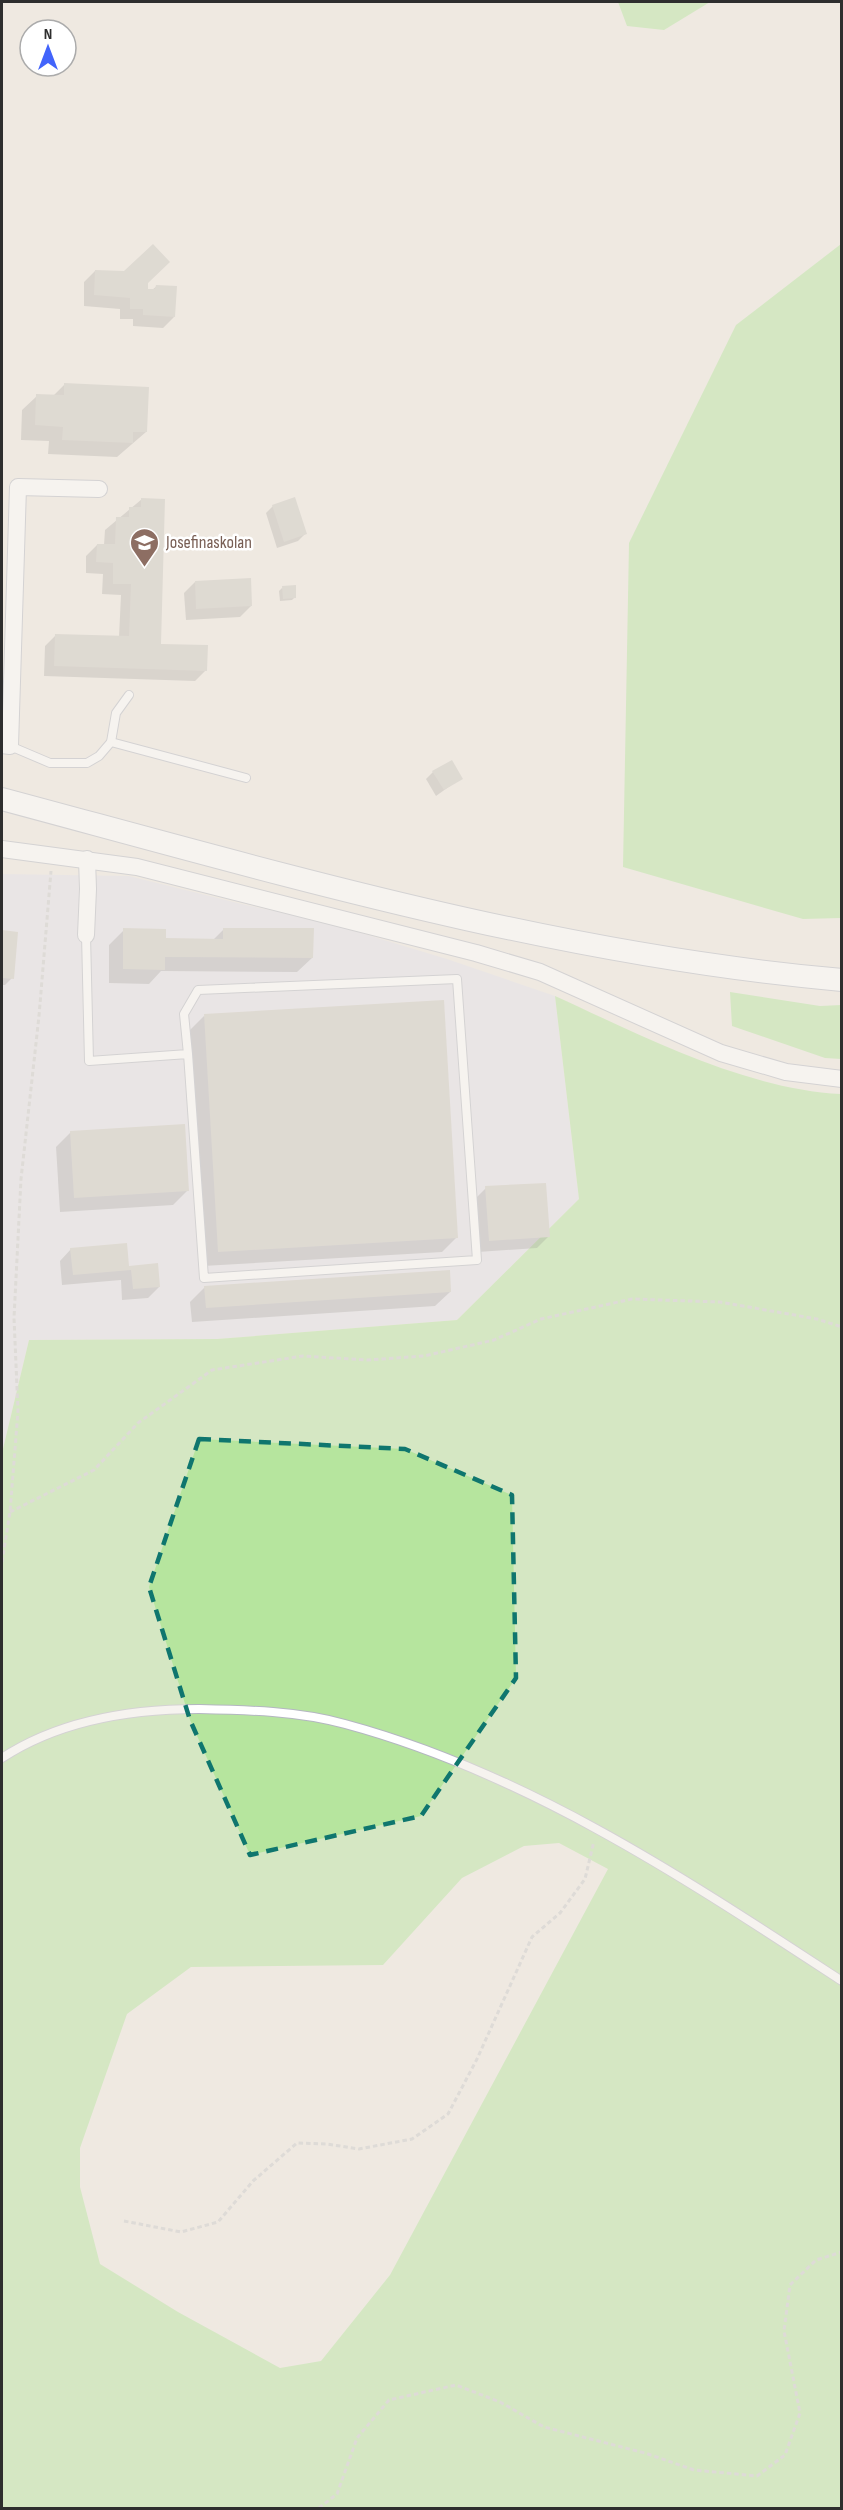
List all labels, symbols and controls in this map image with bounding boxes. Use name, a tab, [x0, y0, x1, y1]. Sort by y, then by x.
north arrow	[18, 18, 78, 78]
text: N	[44, 25, 52, 44]
school or university icon: Josefinaskolan	[129, 526, 161, 568]
place label: Josefinaskolan	[165, 532, 252, 553]

